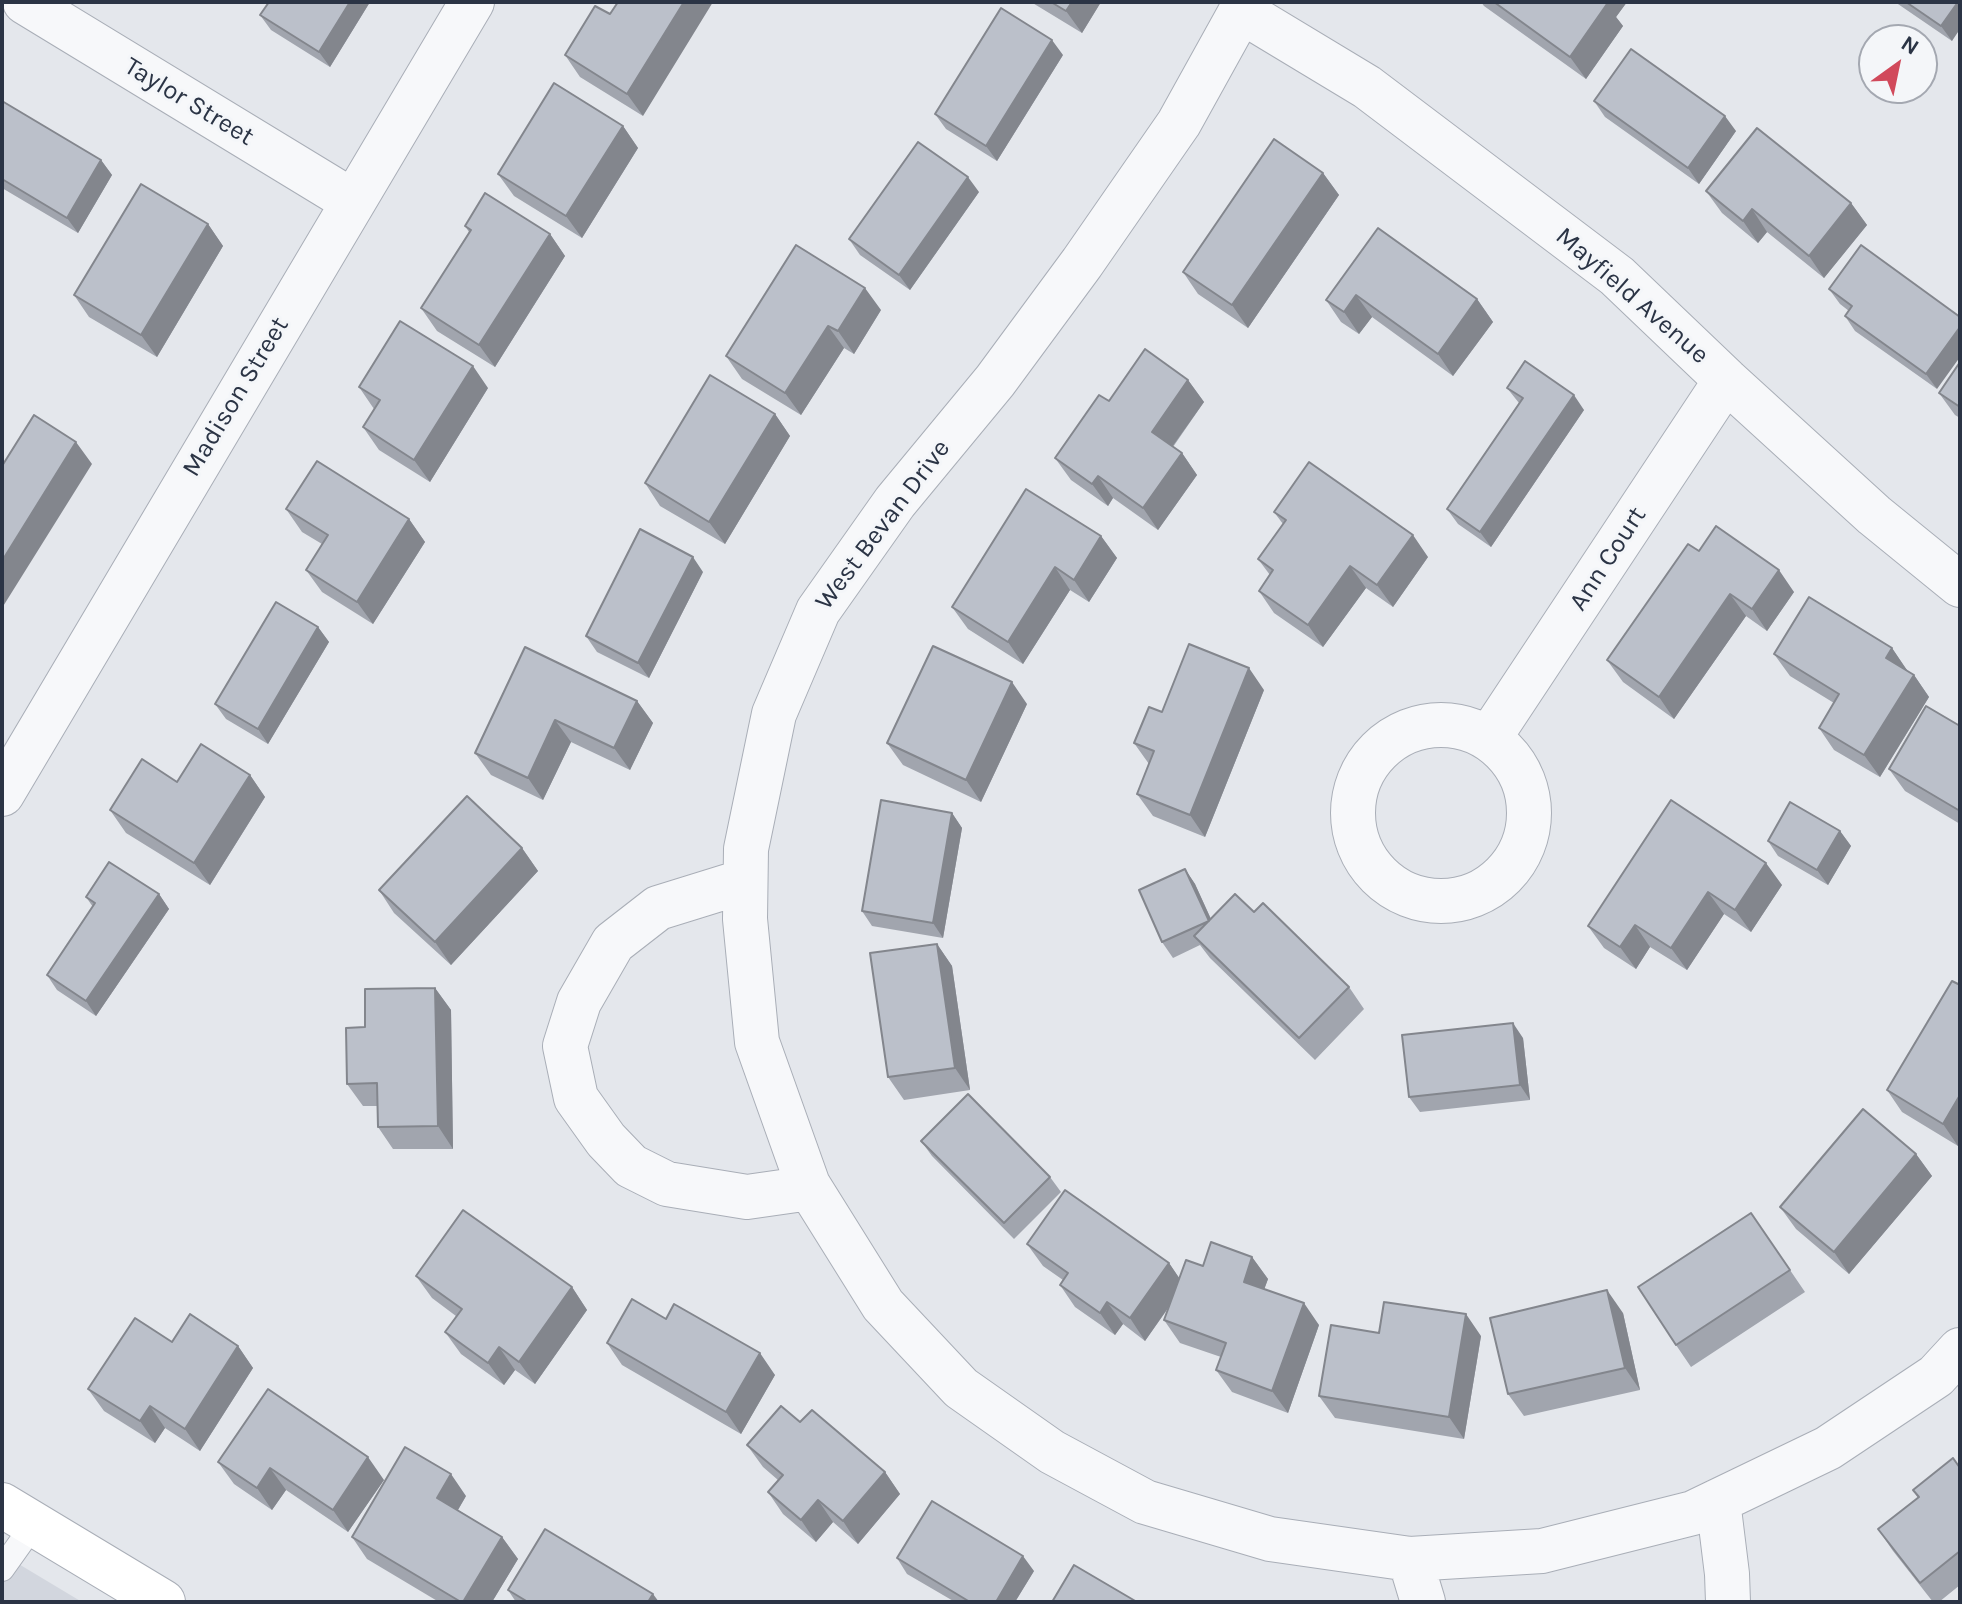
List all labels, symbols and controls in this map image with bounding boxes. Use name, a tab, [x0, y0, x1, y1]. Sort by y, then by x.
north arrow	[1858, 24, 1938, 104]
text: N	[1896, 30, 1924, 61]
street label: Taylor Street	[119, 51, 259, 153]
street label: Mayfield Avenue	[1549, 221, 1715, 371]
street label: Madison Street	[176, 312, 296, 482]
street label: West Bevan Drive	[809, 434, 957, 616]
street label: Ann Court	[1563, 501, 1653, 617]

